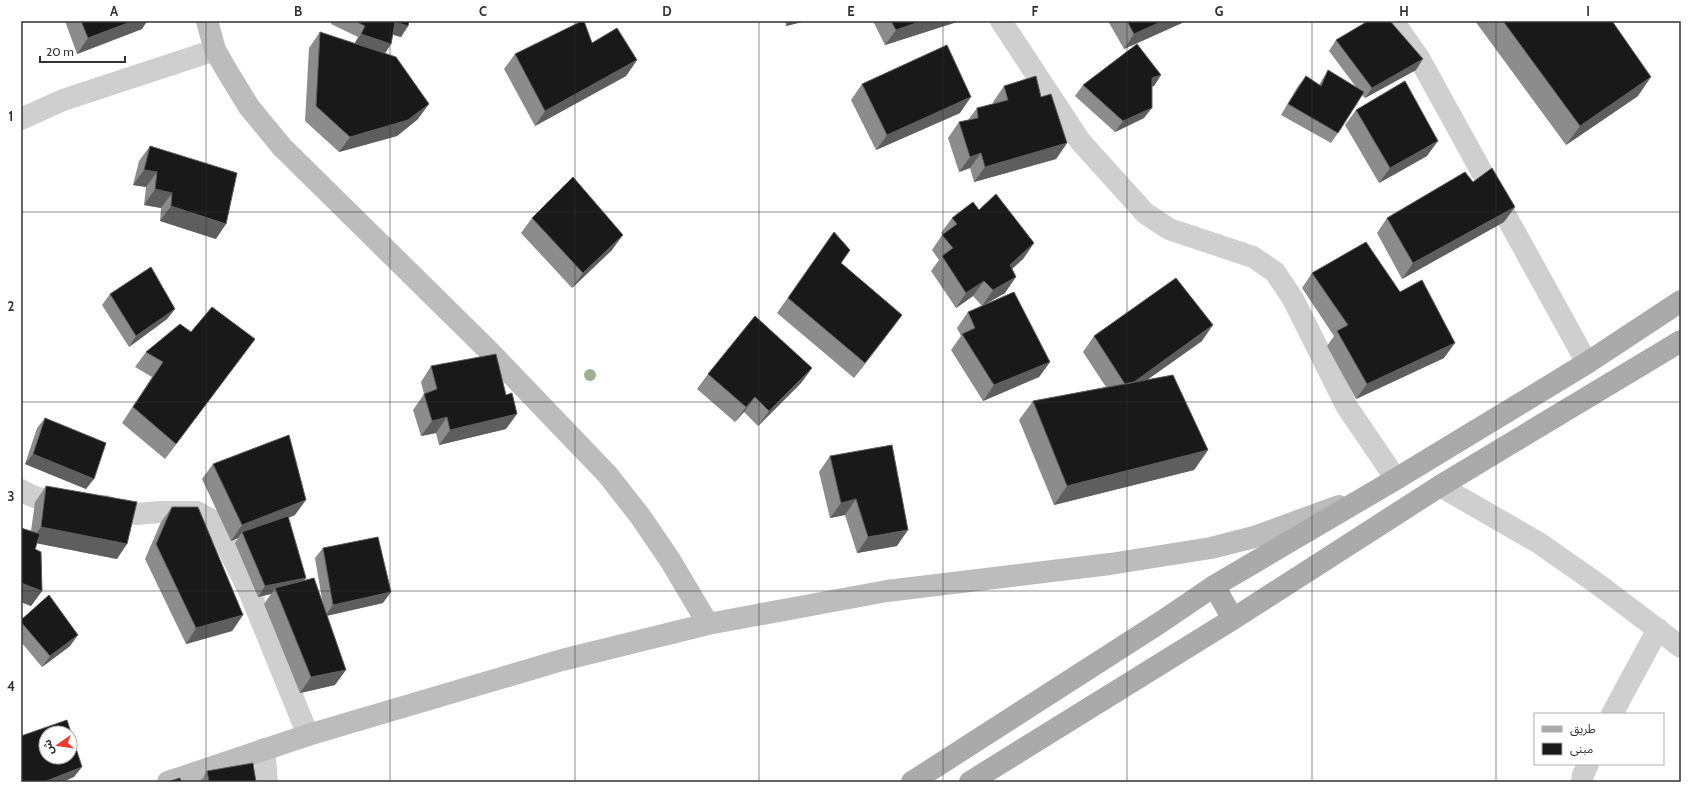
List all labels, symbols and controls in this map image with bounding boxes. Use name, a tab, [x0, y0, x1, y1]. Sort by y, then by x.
text: A	[110, 3, 119, 19]
text: B	[294, 3, 302, 19]
text: C	[479, 3, 487, 19]
text: D	[662, 3, 672, 19]
text: E	[847, 3, 855, 19]
text: F	[1032, 3, 1039, 19]
text: G	[1215, 3, 1224, 19]
text: H	[1399, 3, 1409, 19]
text: I	[1586, 3, 1590, 19]
scale bar	[40, 38, 125, 64]
text: 20 m	[46, 44, 74, 59]
text: 1	[9, 108, 13, 124]
text: 2	[8, 298, 15, 314]
text: 3	[7, 488, 15, 504]
text: 4	[7, 678, 15, 694]
legend	[1534, 713, 1664, 765]
text: طريق	[1570, 721, 1596, 737]
north arrow	[38, 725, 78, 765]
text: ش	[40, 738, 57, 756]
text: مبنى	[1570, 741, 1593, 756]

